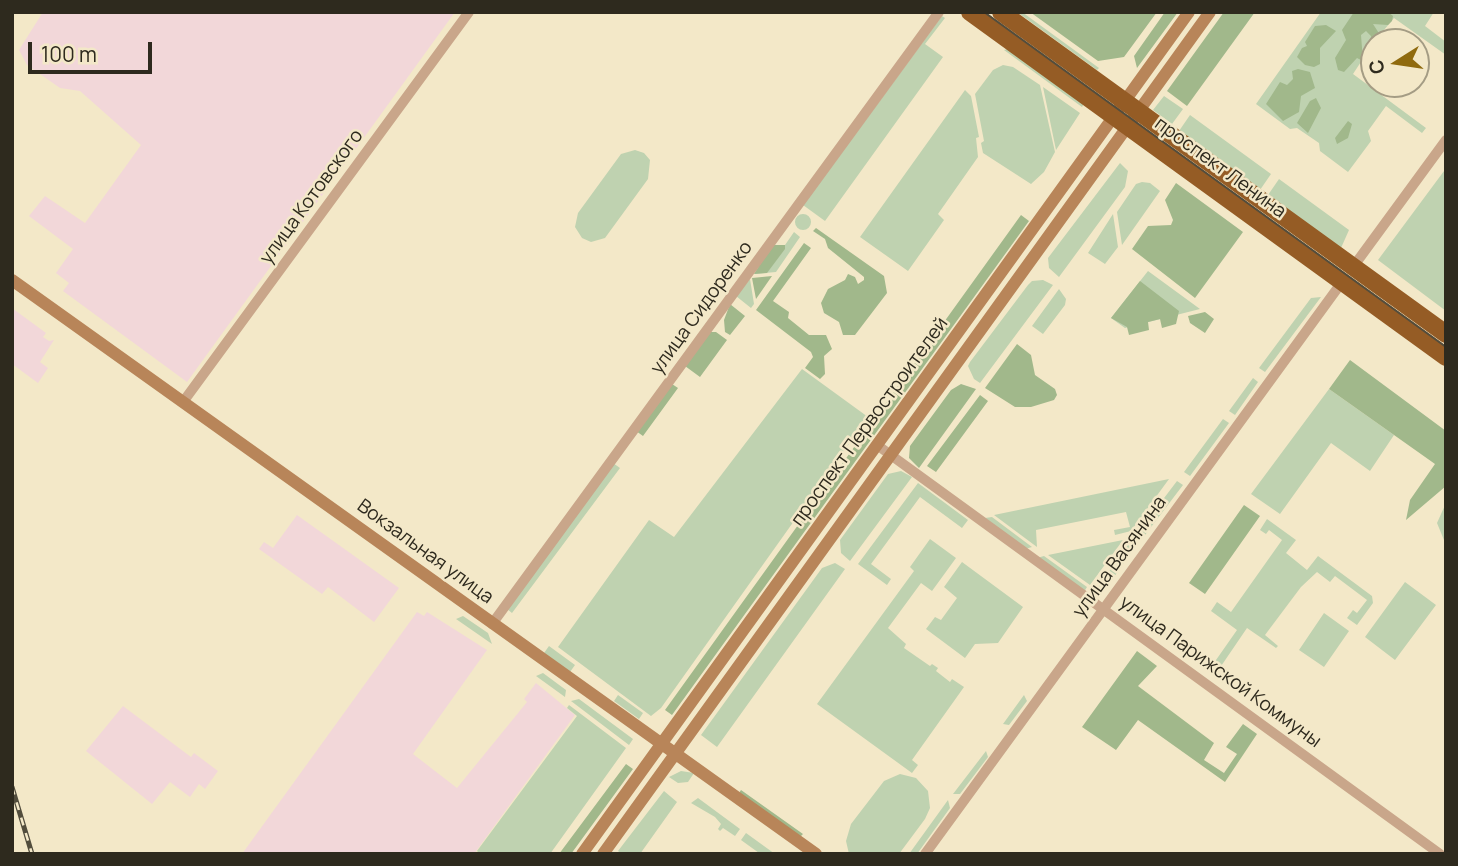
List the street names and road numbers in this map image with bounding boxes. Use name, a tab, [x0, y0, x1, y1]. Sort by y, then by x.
street label: проспект Ленина	[1150, 113, 1290, 223]
street label: улица Котовского	[256, 125, 368, 269]
street label: улица Сидоренко	[646, 237, 758, 379]
street label: проспект Первостроителей	[787, 313, 953, 531]
street label: улица Васянина	[1068, 492, 1172, 622]
street label: Вокзальная улица	[352, 495, 498, 609]
street label: улица Парижской Коммуны	[1115, 591, 1325, 753]

